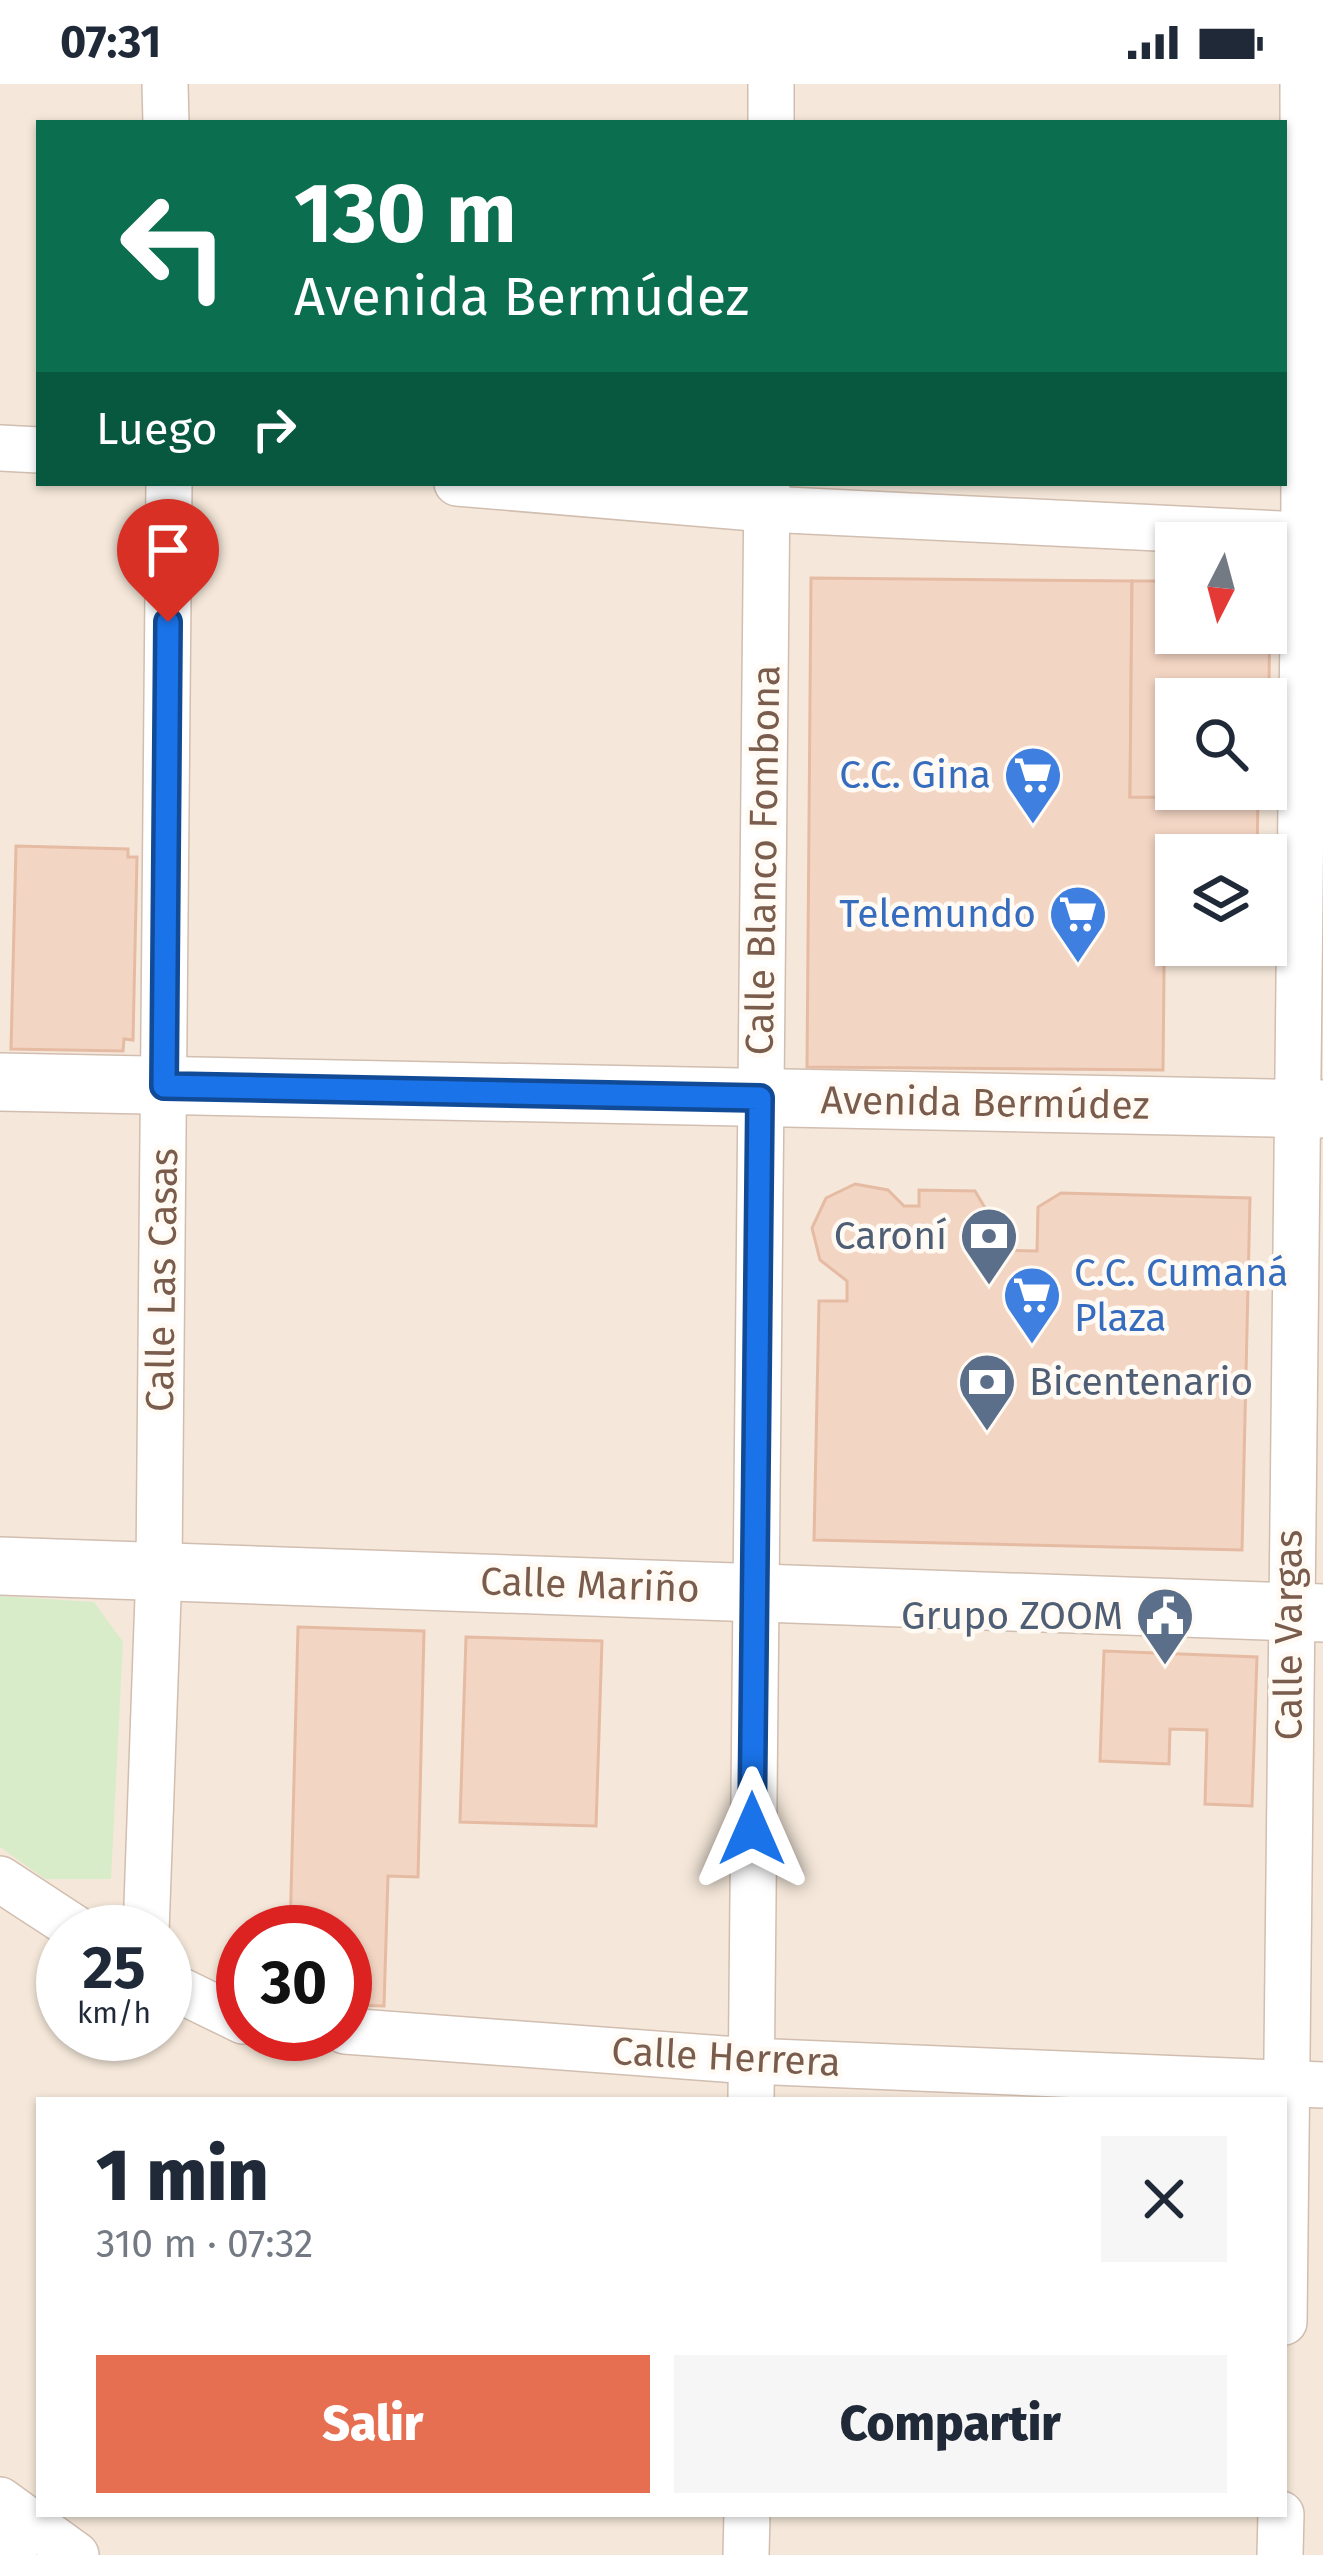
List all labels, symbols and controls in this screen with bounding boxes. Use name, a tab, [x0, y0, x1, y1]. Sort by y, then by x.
text: 07:31	[60, 15, 161, 69]
text: 130 m	[294, 163, 517, 264]
icon: left	[96, 168, 252, 324]
text: Avenida Bermúdez	[294, 265, 749, 329]
icon: right	[241, 396, 307, 462]
text: Luego	[96, 402, 217, 456]
pin	[117, 499, 219, 622]
icon: arrive	[135, 517, 201, 583]
north arrow	[1155, 522, 1287, 654]
map controls	[1155, 522, 1287, 966]
street label: Calle Blanco Fombona	[737, 664, 789, 1056]
button: search	[1155, 678, 1287, 810]
supermarket icon: C.C. Gina	[1002, 744, 1064, 826]
place label: C.C. Gina	[839, 752, 991, 798]
button: layers	[1155, 834, 1287, 966]
supermarket icon: Telemundo	[1047, 883, 1109, 965]
place label: Telemundo	[839, 891, 1036, 937]
street label: Avenida Bermúdez	[820, 1077, 1150, 1129]
street label: Calle Las Casas	[137, 1148, 187, 1412]
bank icon: Caroní	[958, 1205, 1020, 1287]
place label: Caroní	[834, 1213, 947, 1259]
place label: C.C. Cumaná Plaza	[1074, 1250, 1289, 1341]
supermarket icon: C.C. Cumaná Plaza	[1001, 1264, 1063, 1346]
bank icon: Bicentenario	[956, 1351, 1018, 1433]
place label: Bicentenario	[1029, 1359, 1253, 1405]
street label: Calle Vargas	[1266, 1530, 1312, 1740]
street label: Calle Mariño	[479, 1558, 701, 1612]
public building icon: Grupo ZOOM	[1134, 1585, 1196, 1667]
place label: Grupo ZOOM	[901, 1593, 1123, 1639]
position arrow	[689, 1766, 815, 1892]
speed limit sign: 30	[216, 1905, 372, 2061]
text: 25	[82, 1932, 146, 2004]
text: km/h	[77, 1995, 151, 2031]
street label: Calle Herrera	[610, 2028, 842, 2086]
text: 1 min	[96, 2133, 269, 2219]
button: close	[1101, 2136, 1227, 2262]
text: 310 m · 07:32	[96, 2221, 313, 2267]
button: Salir	[96, 2355, 650, 2493]
button: Compartir	[674, 2355, 1227, 2493]

